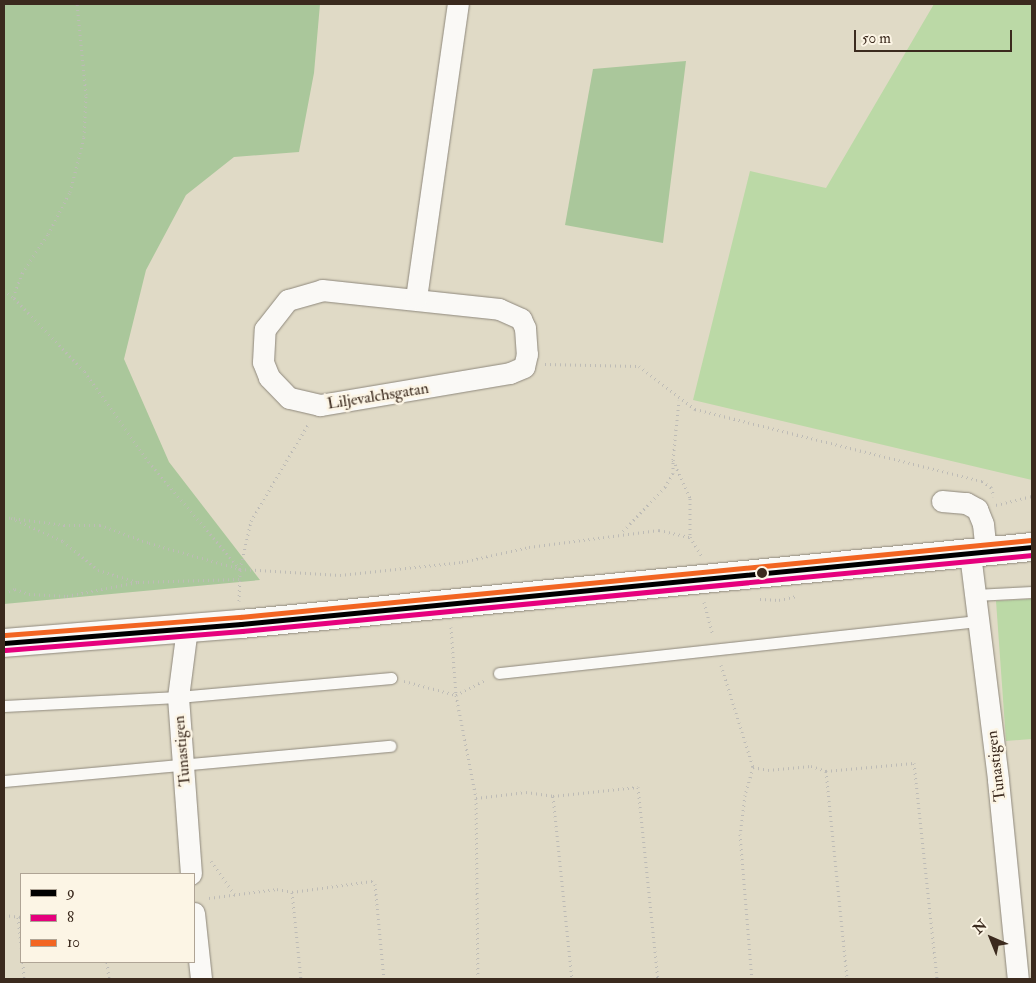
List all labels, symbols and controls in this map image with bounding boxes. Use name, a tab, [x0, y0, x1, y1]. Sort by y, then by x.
scale bar	[856, 20, 1014, 52]
text: 50 m	[862, 29, 891, 48]
street label: Liljevalchsgatan	[326, 378, 430, 414]
unlabelled marker	[757, 568, 767, 578]
street label: Tunastigen	[169, 715, 195, 787]
street label: Tunastigen	[982, 730, 1010, 802]
legend	[20, 873, 195, 963]
text: 9	[67, 883, 75, 902]
text: 8	[67, 908, 74, 927]
north arrow	[966, 913, 1016, 963]
text: N	[970, 916, 991, 937]
text: 10	[67, 933, 80, 952]

